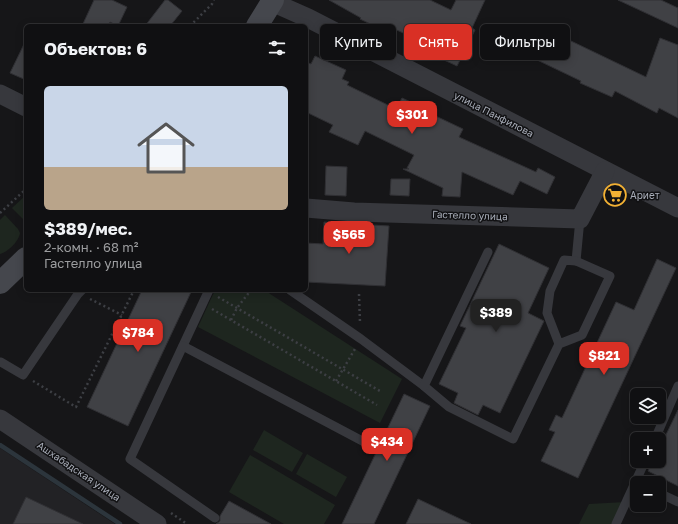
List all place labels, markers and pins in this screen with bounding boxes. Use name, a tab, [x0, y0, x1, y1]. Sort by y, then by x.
pin: $301	[388, 101, 436, 135]
supermarket icon: Ариет	[602, 182, 628, 208]
place label: Ариет	[630, 189, 660, 201]
pin: $565	[325, 221, 373, 255]
pin: $389	[472, 299, 520, 333]
pin: $784	[114, 319, 162, 353]
pin: $821	[580, 342, 628, 376]
pin: $434	[363, 428, 411, 462]

